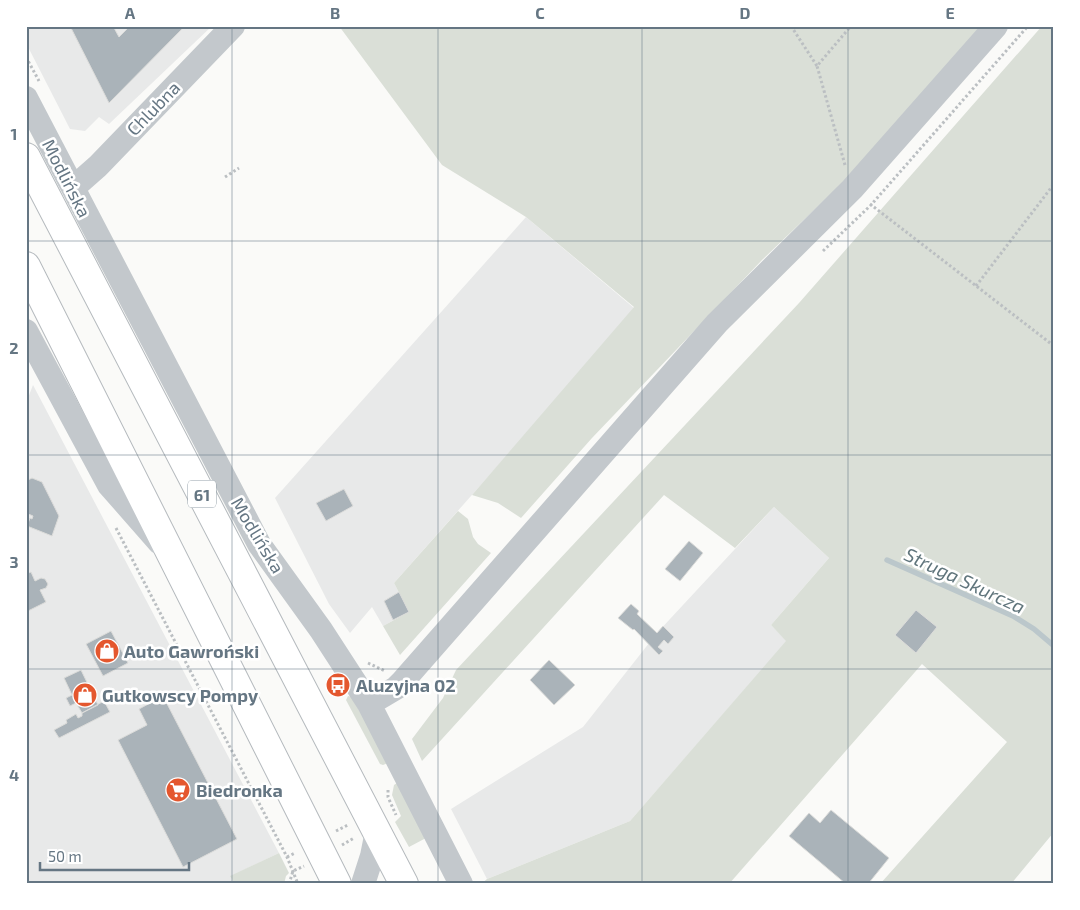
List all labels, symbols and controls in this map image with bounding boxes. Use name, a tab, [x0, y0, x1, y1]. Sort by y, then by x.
text: A	[125, 3, 136, 22]
text: B	[330, 3, 340, 22]
text: C	[535, 3, 545, 22]
text: D	[740, 3, 751, 22]
text: E	[945, 3, 955, 22]
street label: Chlubna	[122, 76, 184, 140]
text: 1	[11, 124, 17, 143]
street label: Modlińska	[38, 135, 96, 221]
text: 2	[9, 338, 19, 357]
road number: 61	[188, 480, 216, 508]
street label: Modlińska	[227, 493, 289, 577]
water label: Struga Skurcza	[901, 542, 1029, 618]
text: 3	[9, 552, 19, 571]
shop icon: Auto Gawroński	[94, 638, 120, 664]
place label: Auto Gawroński	[124, 640, 259, 662]
bus stop icon: Aluzyjna 02	[325, 672, 351, 698]
place label: Aluzyjna 02	[356, 674, 456, 696]
shop icon: Gutkowscy Pompy	[72, 682, 98, 708]
place label: Gutkowscy Pompy	[102, 684, 259, 706]
text: 4	[9, 765, 19, 784]
supermarket icon: Biedronka	[165, 777, 191, 803]
place label: Biedronka	[196, 779, 283, 801]
scale bar	[40, 840, 189, 872]
text: 50 m	[48, 847, 82, 865]

